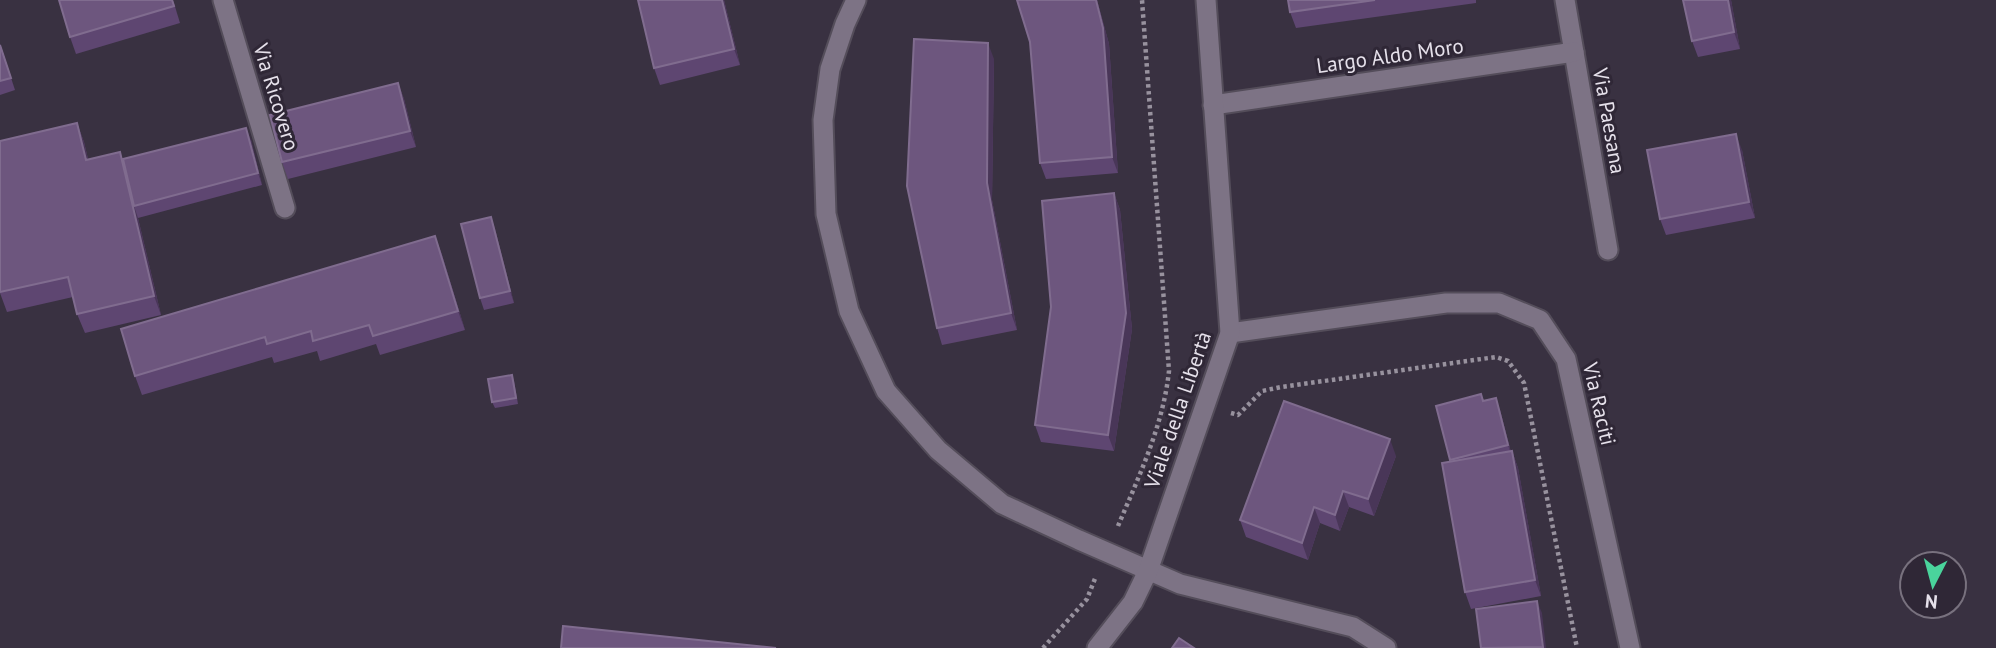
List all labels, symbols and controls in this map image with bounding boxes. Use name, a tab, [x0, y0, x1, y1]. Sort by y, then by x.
street label: Largo Aldo Moro	[1315, 32, 1465, 79]
street label: Via Ricovero	[247, 39, 306, 154]
street label: Via Paesana	[1587, 65, 1632, 176]
street label: Viale della Libertà	[1138, 328, 1217, 493]
street label: Via Raciti	[1577, 359, 1622, 448]
north arrow	[1898, 550, 1968, 620]
text: N	[1924, 589, 1939, 614]

